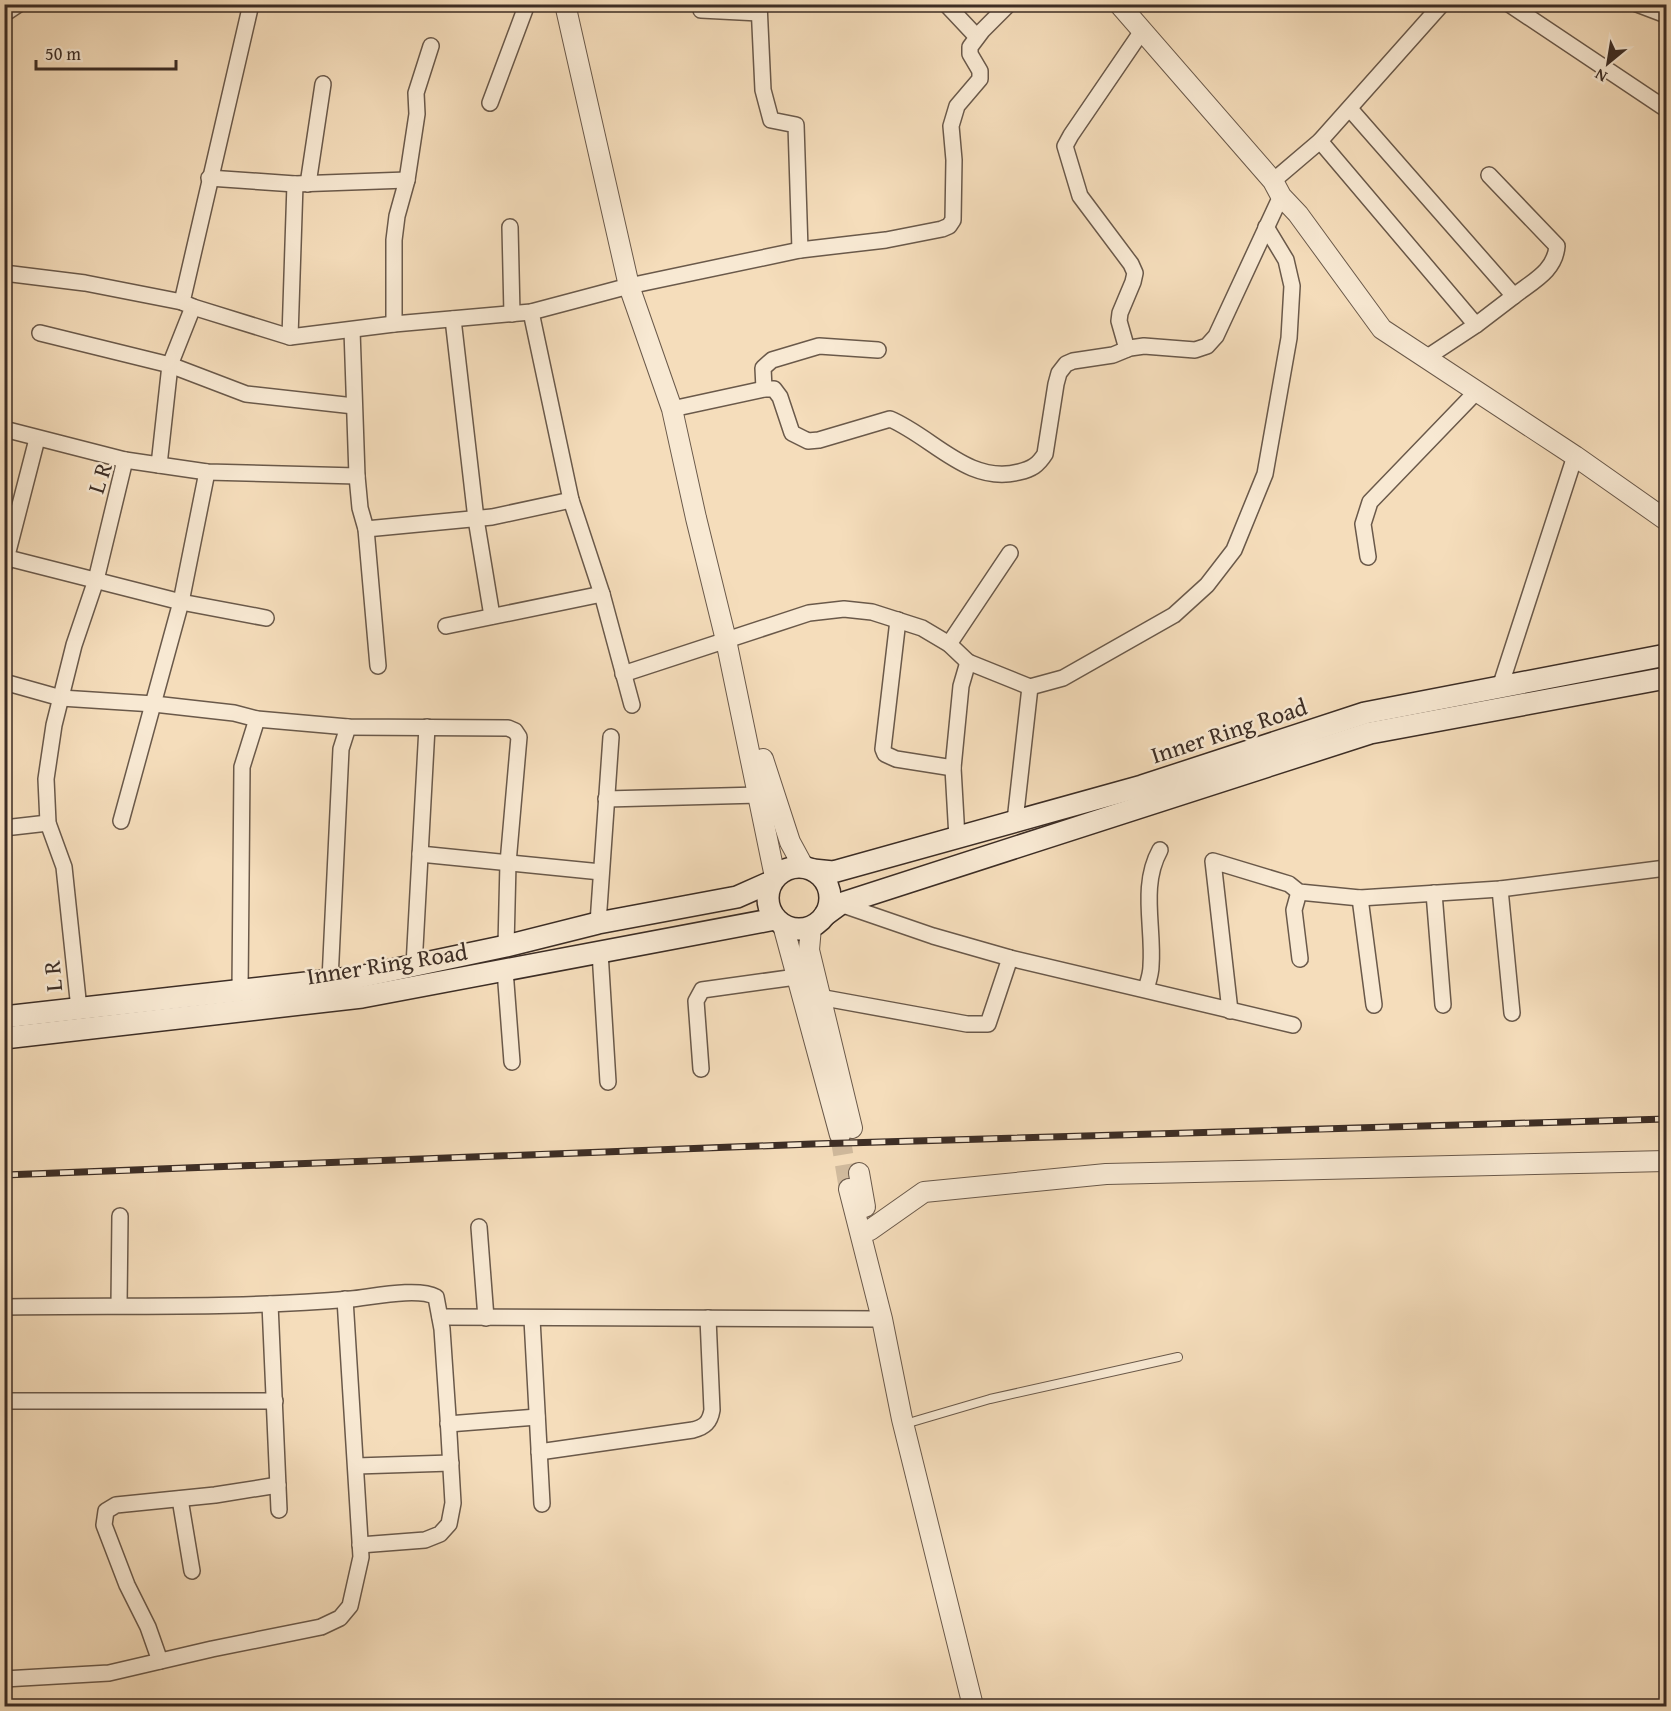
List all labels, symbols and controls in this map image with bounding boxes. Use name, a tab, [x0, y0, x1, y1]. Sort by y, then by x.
scale bar	[36, 33, 176, 71]
north arrow	[1578, 33, 1638, 93]
text: 50 m	[45, 40, 81, 67]
text: N	[1590, 63, 1611, 89]
street label: L R	[78, 458, 121, 498]
street label: Inner Ring Road	[1146, 689, 1312, 772]
street label: Inner Ring Road	[304, 934, 470, 993]
street label: L R	[34, 959, 71, 993]

